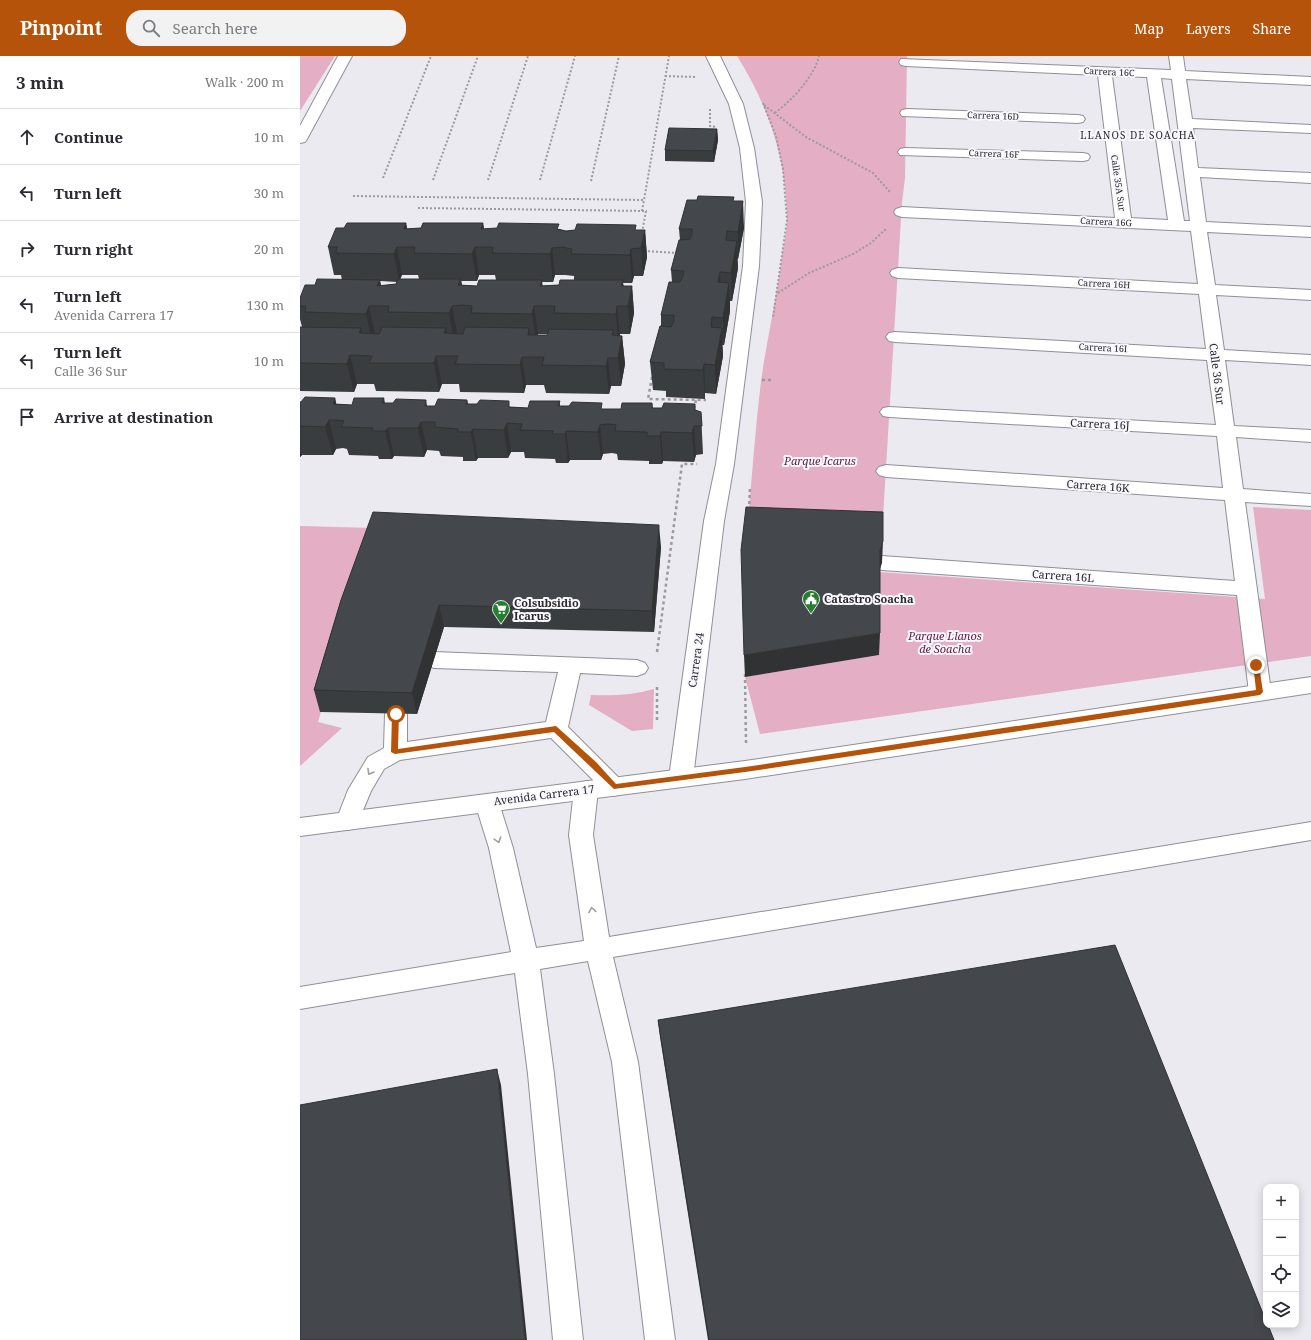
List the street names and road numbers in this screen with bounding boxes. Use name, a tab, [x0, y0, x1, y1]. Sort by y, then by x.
street label: Carrera 16C	[1083, 64, 1135, 79]
street label: Carrera 16D	[967, 108, 1020, 123]
street label: Carrera 16F	[968, 146, 1020, 161]
street label: Calle 35A Sur	[1108, 154, 1129, 213]
street label: Carrera 16G	[1080, 214, 1133, 229]
street label: Carrera 16H	[1077, 276, 1131, 291]
street label: Carrera 16I	[1078, 340, 1128, 355]
street label: Calle 36 Sur	[1206, 342, 1229, 406]
street label: Carrera 16J	[1070, 414, 1130, 433]
street label: Carrera 16K	[1066, 476, 1130, 495]
street label: Carrera 16L	[1031, 566, 1095, 585]
street label: Carrera 24	[684, 631, 707, 688]
street label: Avenida Carrera 17	[493, 781, 595, 808]

